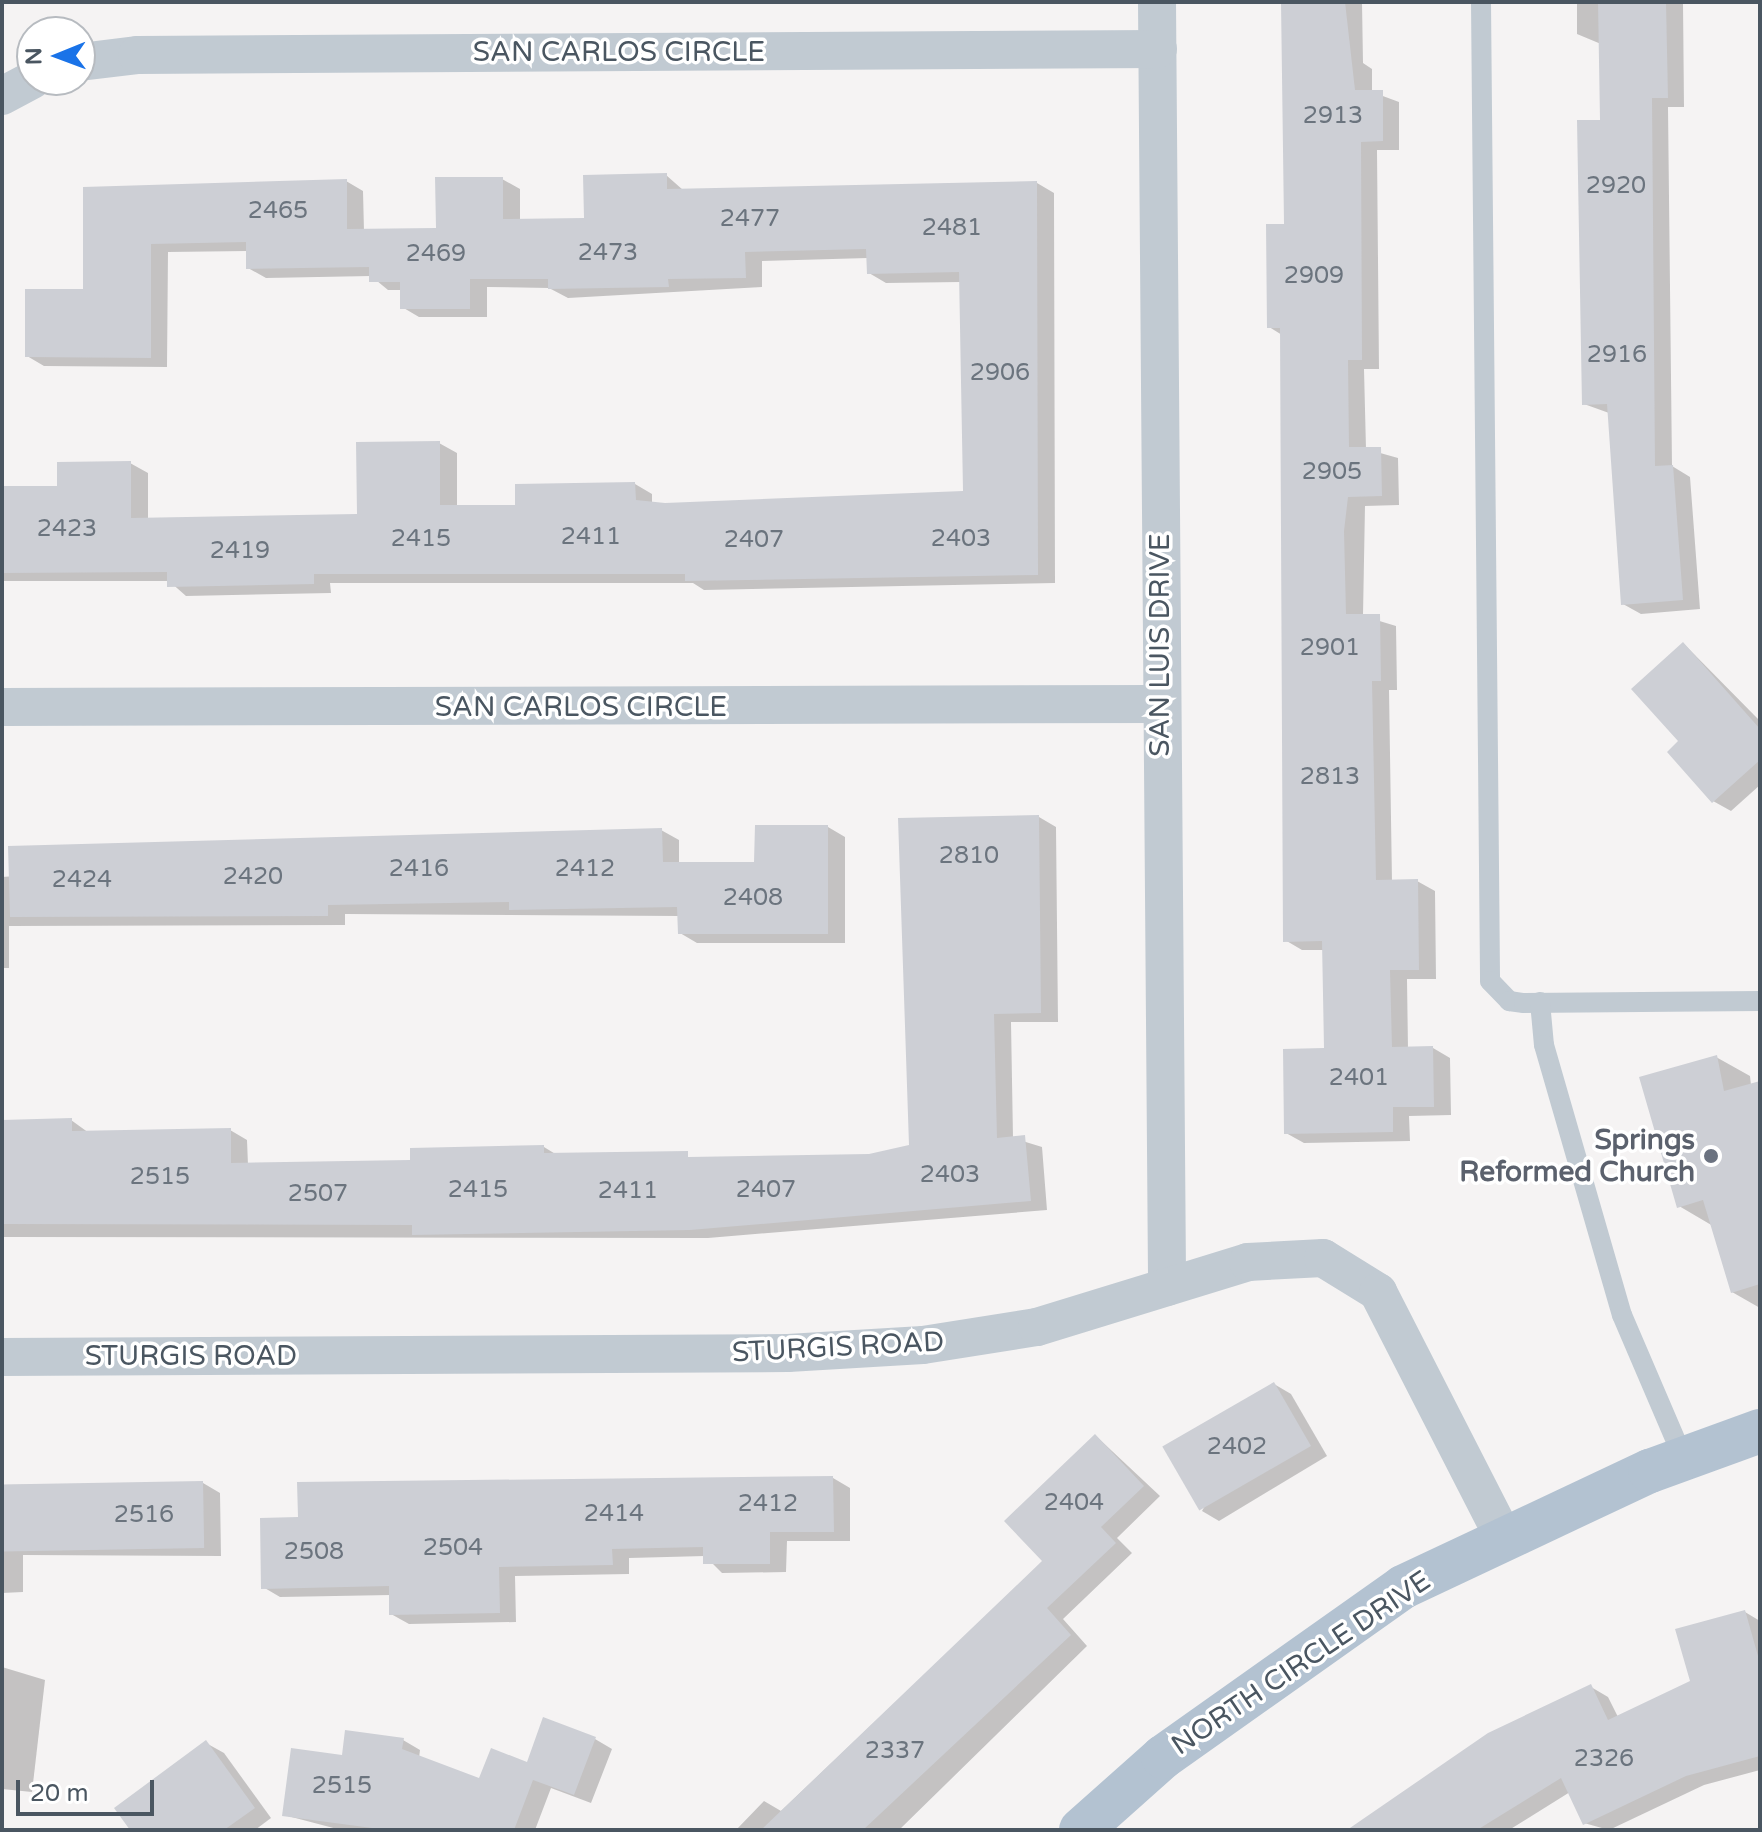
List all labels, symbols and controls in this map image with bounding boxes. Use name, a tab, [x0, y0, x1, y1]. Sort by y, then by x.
north arrow	[16, 16, 96, 96]
street label: SAN CARLOS CIRCLE	[473, 35, 765, 69]
text: N	[21, 47, 47, 65]
house number: 2913	[1303, 102, 1363, 130]
house number: 2920	[1586, 172, 1646, 200]
house number: 2465	[248, 197, 308, 225]
house number: 2477	[720, 205, 780, 233]
house number: 2481	[922, 214, 982, 242]
house number: 2473	[578, 239, 638, 267]
house number: 2469	[406, 240, 466, 268]
house number: 2909	[1284, 262, 1344, 290]
house number: 2916	[1587, 341, 1647, 369]
house number: 2906	[970, 359, 1030, 387]
house number: 2905	[1302, 458, 1362, 486]
house number: 2423	[37, 515, 97, 543]
house number: 2411	[561, 523, 621, 551]
house number: 2415	[391, 525, 451, 553]
house number: 2403	[931, 525, 991, 553]
house number: 2407	[724, 526, 784, 554]
street label: SAN LUIS DRIVE	[1143, 533, 1177, 757]
house number: 2419	[210, 537, 270, 565]
house number: 2901	[1300, 634, 1360, 662]
street label: SAN CARLOS CIRCLE	[435, 690, 727, 724]
house number: 2813	[1300, 763, 1360, 791]
house number: 2810	[939, 842, 999, 870]
house number: 2416	[389, 855, 449, 883]
house number: 2412	[555, 855, 615, 883]
house number: 2420	[223, 863, 283, 891]
house number: 2424	[52, 866, 112, 894]
house number: 2408	[723, 884, 783, 912]
house number: 2401	[1329, 1064, 1389, 1092]
place label: Springs Reformed Church	[1459, 1123, 1695, 1189]
marker: Springs Reformed Church	[1702, 1147, 1720, 1165]
house number: 2403	[920, 1161, 980, 1189]
house number: 2515	[130, 1163, 190, 1191]
house number: 2415	[448, 1176, 508, 1204]
house number: 2407	[736, 1176, 796, 1204]
house number: 2411	[598, 1177, 658, 1205]
house number: 2507	[288, 1180, 348, 1208]
street label: STURGIS ROAD	[731, 1325, 945, 1369]
street label: STURGIS ROAD	[85, 1339, 297, 1373]
house number: 2402	[1207, 1433, 1267, 1461]
house number: 2404	[1044, 1489, 1104, 1517]
house number: 2412	[738, 1490, 798, 1518]
house number: 2414	[584, 1500, 644, 1528]
house number: 2516	[114, 1501, 174, 1529]
house number: 2504	[423, 1534, 483, 1562]
house number: 2508	[284, 1538, 344, 1566]
street label: NORTH CIRCLE DRIVE	[1165, 1564, 1437, 1762]
house number: 2337	[865, 1737, 925, 1765]
house number: 2326	[1574, 1745, 1634, 1773]
scale bar	[20, 1764, 158, 1814]
house number: 2515	[312, 1772, 372, 1800]
text: 20 m	[30, 1779, 88, 1808]

